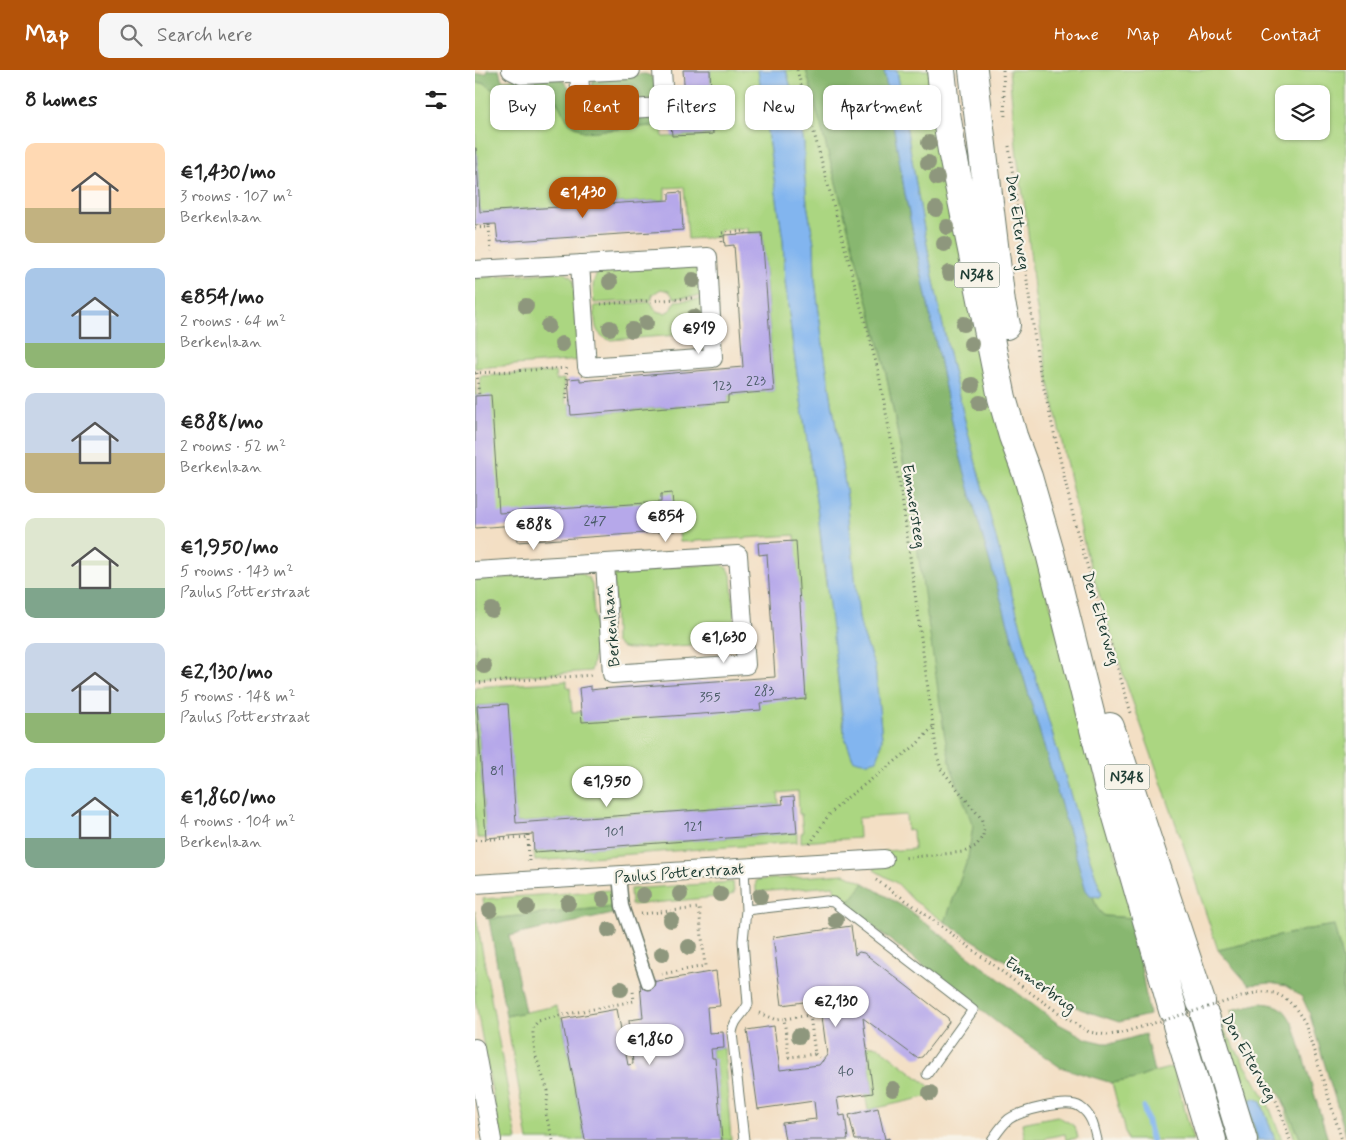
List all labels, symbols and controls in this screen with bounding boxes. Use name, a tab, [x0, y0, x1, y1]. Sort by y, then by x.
search box	[99, 13, 449, 58]
text: Map	[25, 20, 69, 51]
icon: search	[117, 21, 145, 49]
text: Search here	[157, 23, 253, 48]
text: Home	[1054, 23, 1099, 47]
text: Map	[1127, 23, 1160, 47]
text: About	[1188, 23, 1232, 47]
text: Contact	[1260, 23, 1321, 47]
chip: Buy	[490, 85, 555, 130]
chip: Rent	[565, 85, 639, 130]
chip: Filters	[649, 85, 735, 130]
chip: New	[745, 85, 813, 130]
chip: Apartment	[823, 85, 941, 130]
map controls	[1275, 85, 1330, 140]
button: layers	[1275, 85, 1330, 140]
text: 8 homes	[25, 86, 97, 114]
icon: filters	[422, 86, 450, 114]
text: €1,430/mo	[180, 158, 276, 186]
icon: home	[65, 163, 125, 223]
street label: Den Elterweg	[1000, 173, 1035, 272]
pin: €1,430	[542, 176, 624, 219]
text: €1,430	[560, 182, 606, 203]
text: 3 rooms · 107 m²	[180, 186, 293, 207]
text: Berkenlaan	[180, 207, 262, 228]
road number: N348	[955, 262, 999, 288]
text: €854/mo	[180, 283, 264, 311]
icon: home	[65, 288, 125, 348]
text: 2 rooms · 64 m²	[180, 311, 286, 332]
pin: €919	[669, 312, 729, 355]
text: €919	[682, 318, 716, 339]
text: Berkenlaan	[180, 332, 262, 353]
house number: 223	[746, 372, 766, 390]
house number: 123	[712, 377, 732, 395]
text: €888/mo	[180, 408, 263, 436]
icon: home	[65, 413, 125, 473]
text: 2 rooms · 52 m²	[180, 436, 286, 457]
text: Berkenlaan	[180, 457, 262, 478]
street label: Emmersteeg	[897, 463, 931, 550]
pin: €854	[636, 500, 696, 543]
text: €854	[647, 506, 685, 527]
pin: €888	[504, 508, 564, 551]
house number: 247	[583, 512, 607, 530]
text: €888	[516, 514, 552, 535]
text: €1,950/mo	[180, 533, 279, 561]
icon: home	[65, 538, 125, 598]
text: 5 rooms · 143 m²	[180, 561, 293, 582]
street label: Den Elterweg	[1076, 569, 1125, 668]
text: Paulus Potterstraat	[180, 582, 310, 603]
street label: Berkenlaan	[597, 584, 626, 668]
pin: €1,630	[683, 622, 765, 664]
text: €1,630	[701, 627, 747, 648]
text: €2,130/mo	[180, 658, 273, 686]
icon: home	[65, 663, 125, 723]
house number: 283	[754, 682, 774, 700]
text: 5 rooms · 148 m²	[180, 686, 295, 707]
house number: 355	[699, 688, 721, 706]
text: Paulus Potterstraat	[180, 707, 310, 728]
house number: 81	[490, 762, 504, 780]
road number: N348	[1105, 764, 1149, 790]
pin: €1,950	[566, 766, 648, 808]
text: €1,950	[583, 771, 631, 792]
text: €1,860/mo	[180, 783, 276, 811]
icon: home	[65, 788, 125, 848]
text: 4 rooms · 104 m²	[180, 811, 295, 832]
house number: 121	[683, 818, 703, 836]
house number: 101	[604, 823, 624, 841]
text: Berkenlaan	[180, 832, 262, 853]
street label: Paulus Potterstraat	[614, 858, 745, 889]
street label: Emmerbrug	[1000, 952, 1080, 1019]
pin: €2,130	[795, 986, 877, 1028]
text: €2,130	[814, 991, 858, 1012]
street label: Den Elterweg	[1216, 1010, 1281, 1105]
pin: €1,860	[609, 1024, 691, 1066]
text: €1,860	[627, 1029, 673, 1050]
house number: 40	[838, 1063, 854, 1081]

